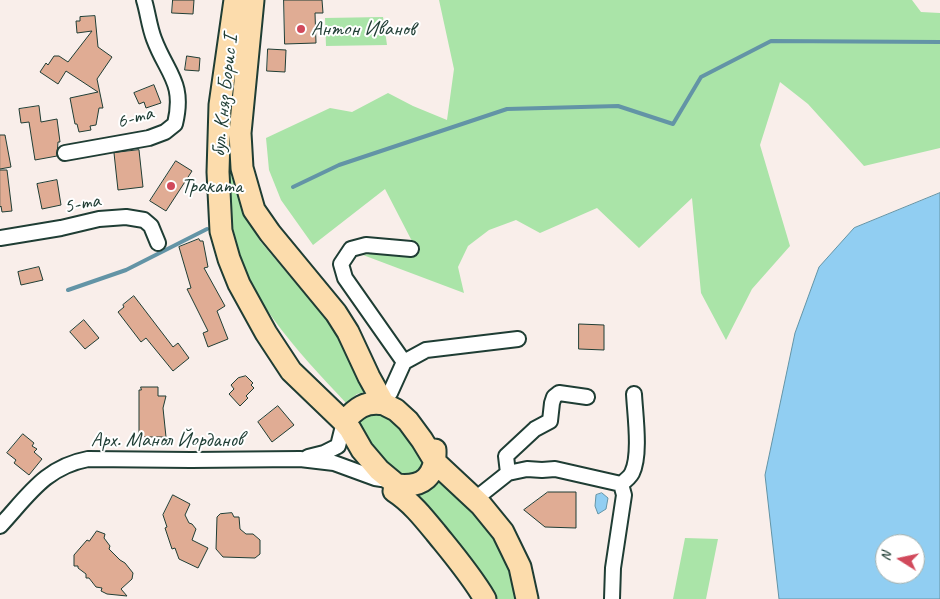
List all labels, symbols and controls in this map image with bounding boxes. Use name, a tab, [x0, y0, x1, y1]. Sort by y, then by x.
place label: Антон Иванов	[311, 16, 415, 42]
marker: Антон Иванов	[295, 23, 307, 35]
street label: бул. Княз Борис I	[206, 34, 244, 158]
street label: 6-та	[114, 101, 156, 135]
place label: Траката	[181, 173, 243, 199]
marker: Траката	[165, 180, 177, 192]
street label: 5-та	[62, 188, 102, 220]
street label: Арх. Манол Йорданов	[91, 427, 243, 453]
north arrow	[875, 534, 925, 584]
text: N	[877, 551, 895, 562]

